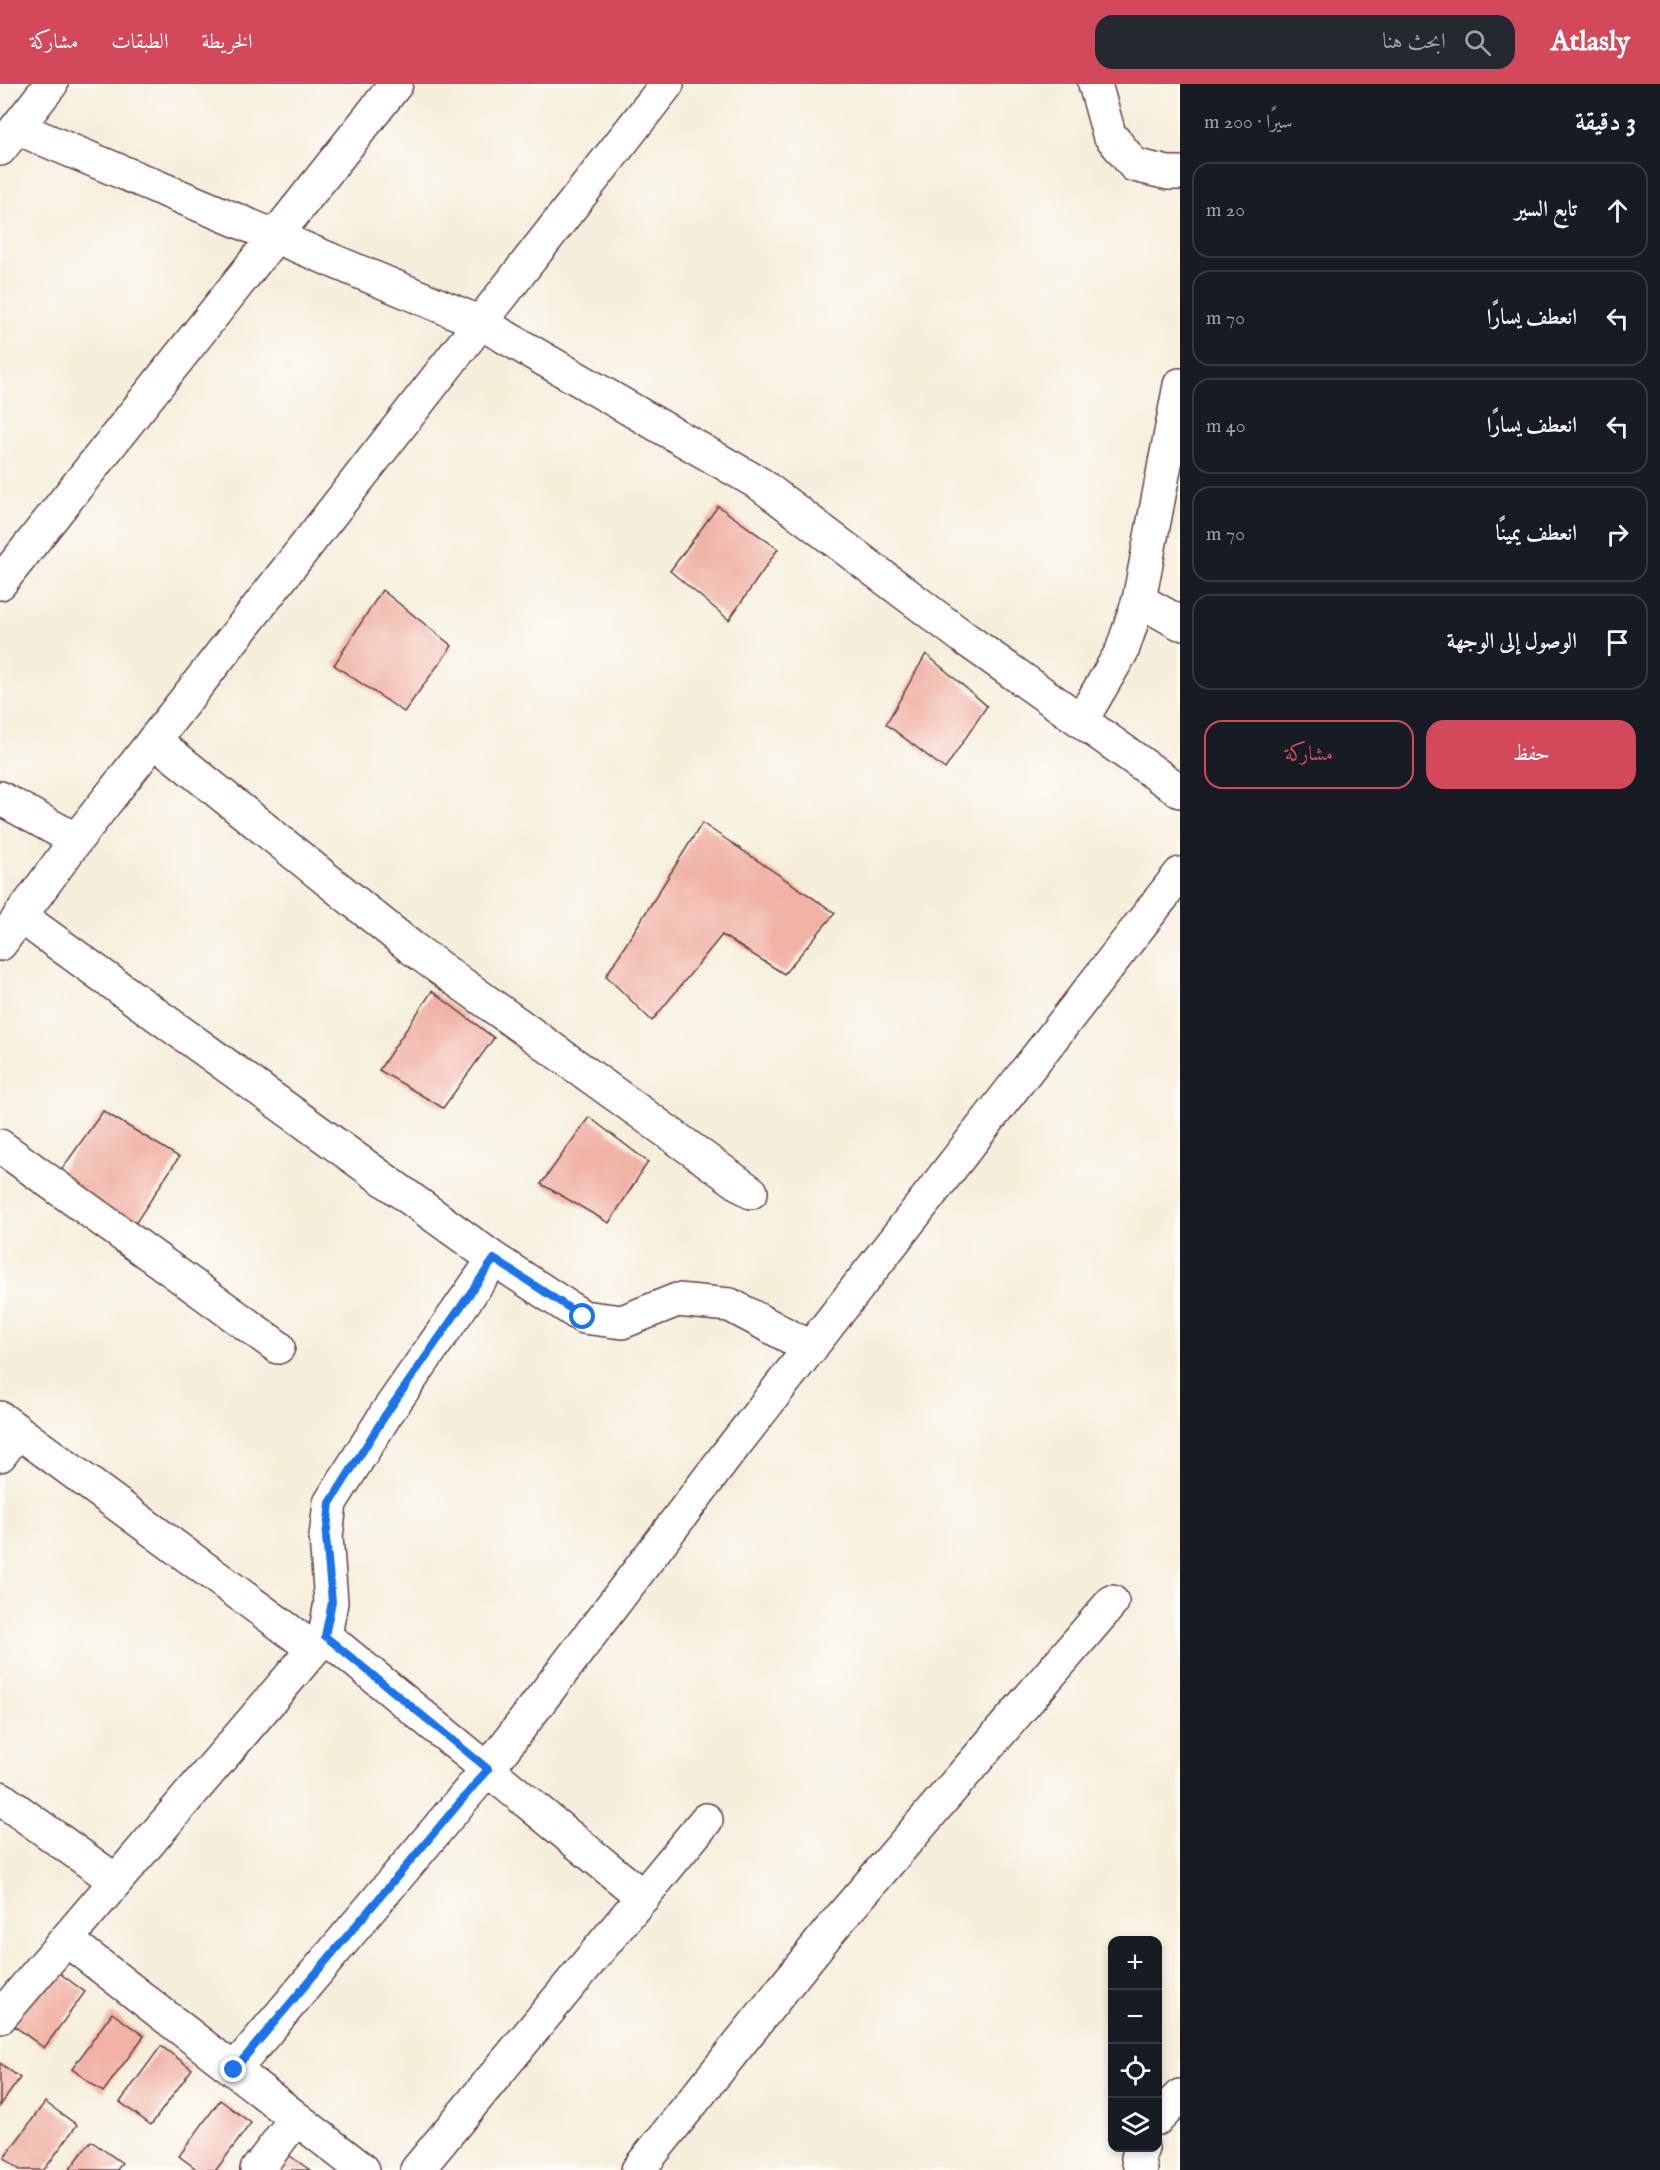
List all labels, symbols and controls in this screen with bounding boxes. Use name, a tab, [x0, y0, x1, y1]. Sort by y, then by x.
search box	[1095, 15, 1515, 69]
text: Atlasly	[1551, 25, 1630, 60]
icon: search	[1461, 26, 1494, 59]
text: ابحث هنا	[1382, 28, 1446, 56]
text: مشاركة	[30, 29, 78, 56]
text: الطبقات	[111, 29, 168, 56]
text: الخريطة	[201, 29, 253, 56]
text: 3 دقيقة	[1575, 106, 1636, 139]
text: سيرًا · 200 m	[1204, 110, 1293, 135]
icon: ahead	[1601, 194, 1634, 227]
text: تابع السير	[1515, 196, 1577, 224]
text: 20 m	[1206, 198, 1245, 223]
icon: left	[1601, 302, 1634, 335]
text: انعطف يسارًا	[1487, 304, 1577, 332]
text: 70 m	[1206, 306, 1245, 331]
icon: left	[1601, 410, 1634, 443]
text: انعطف يسارًا	[1487, 412, 1577, 440]
text: 40 m	[1206, 414, 1245, 439]
icon: right	[1601, 518, 1634, 551]
text: انعطف يمينًا	[1496, 520, 1577, 548]
text: 70 m	[1206, 522, 1245, 547]
icon: arrive	[1601, 626, 1634, 659]
text: الوصول إلى الوجهة	[1447, 628, 1577, 656]
button: مشاركة	[1204, 720, 1414, 789]
button: حفظ	[1426, 720, 1636, 789]
route start	[569, 1303, 595, 1329]
map controls	[1108, 1936, 1162, 2152]
button: +	[1108, 1936, 1162, 1990]
button: −	[1108, 1990, 1162, 2044]
button: locate	[1108, 2044, 1162, 2098]
route end	[220, 2056, 246, 2082]
button: layers	[1108, 2098, 1162, 2152]

